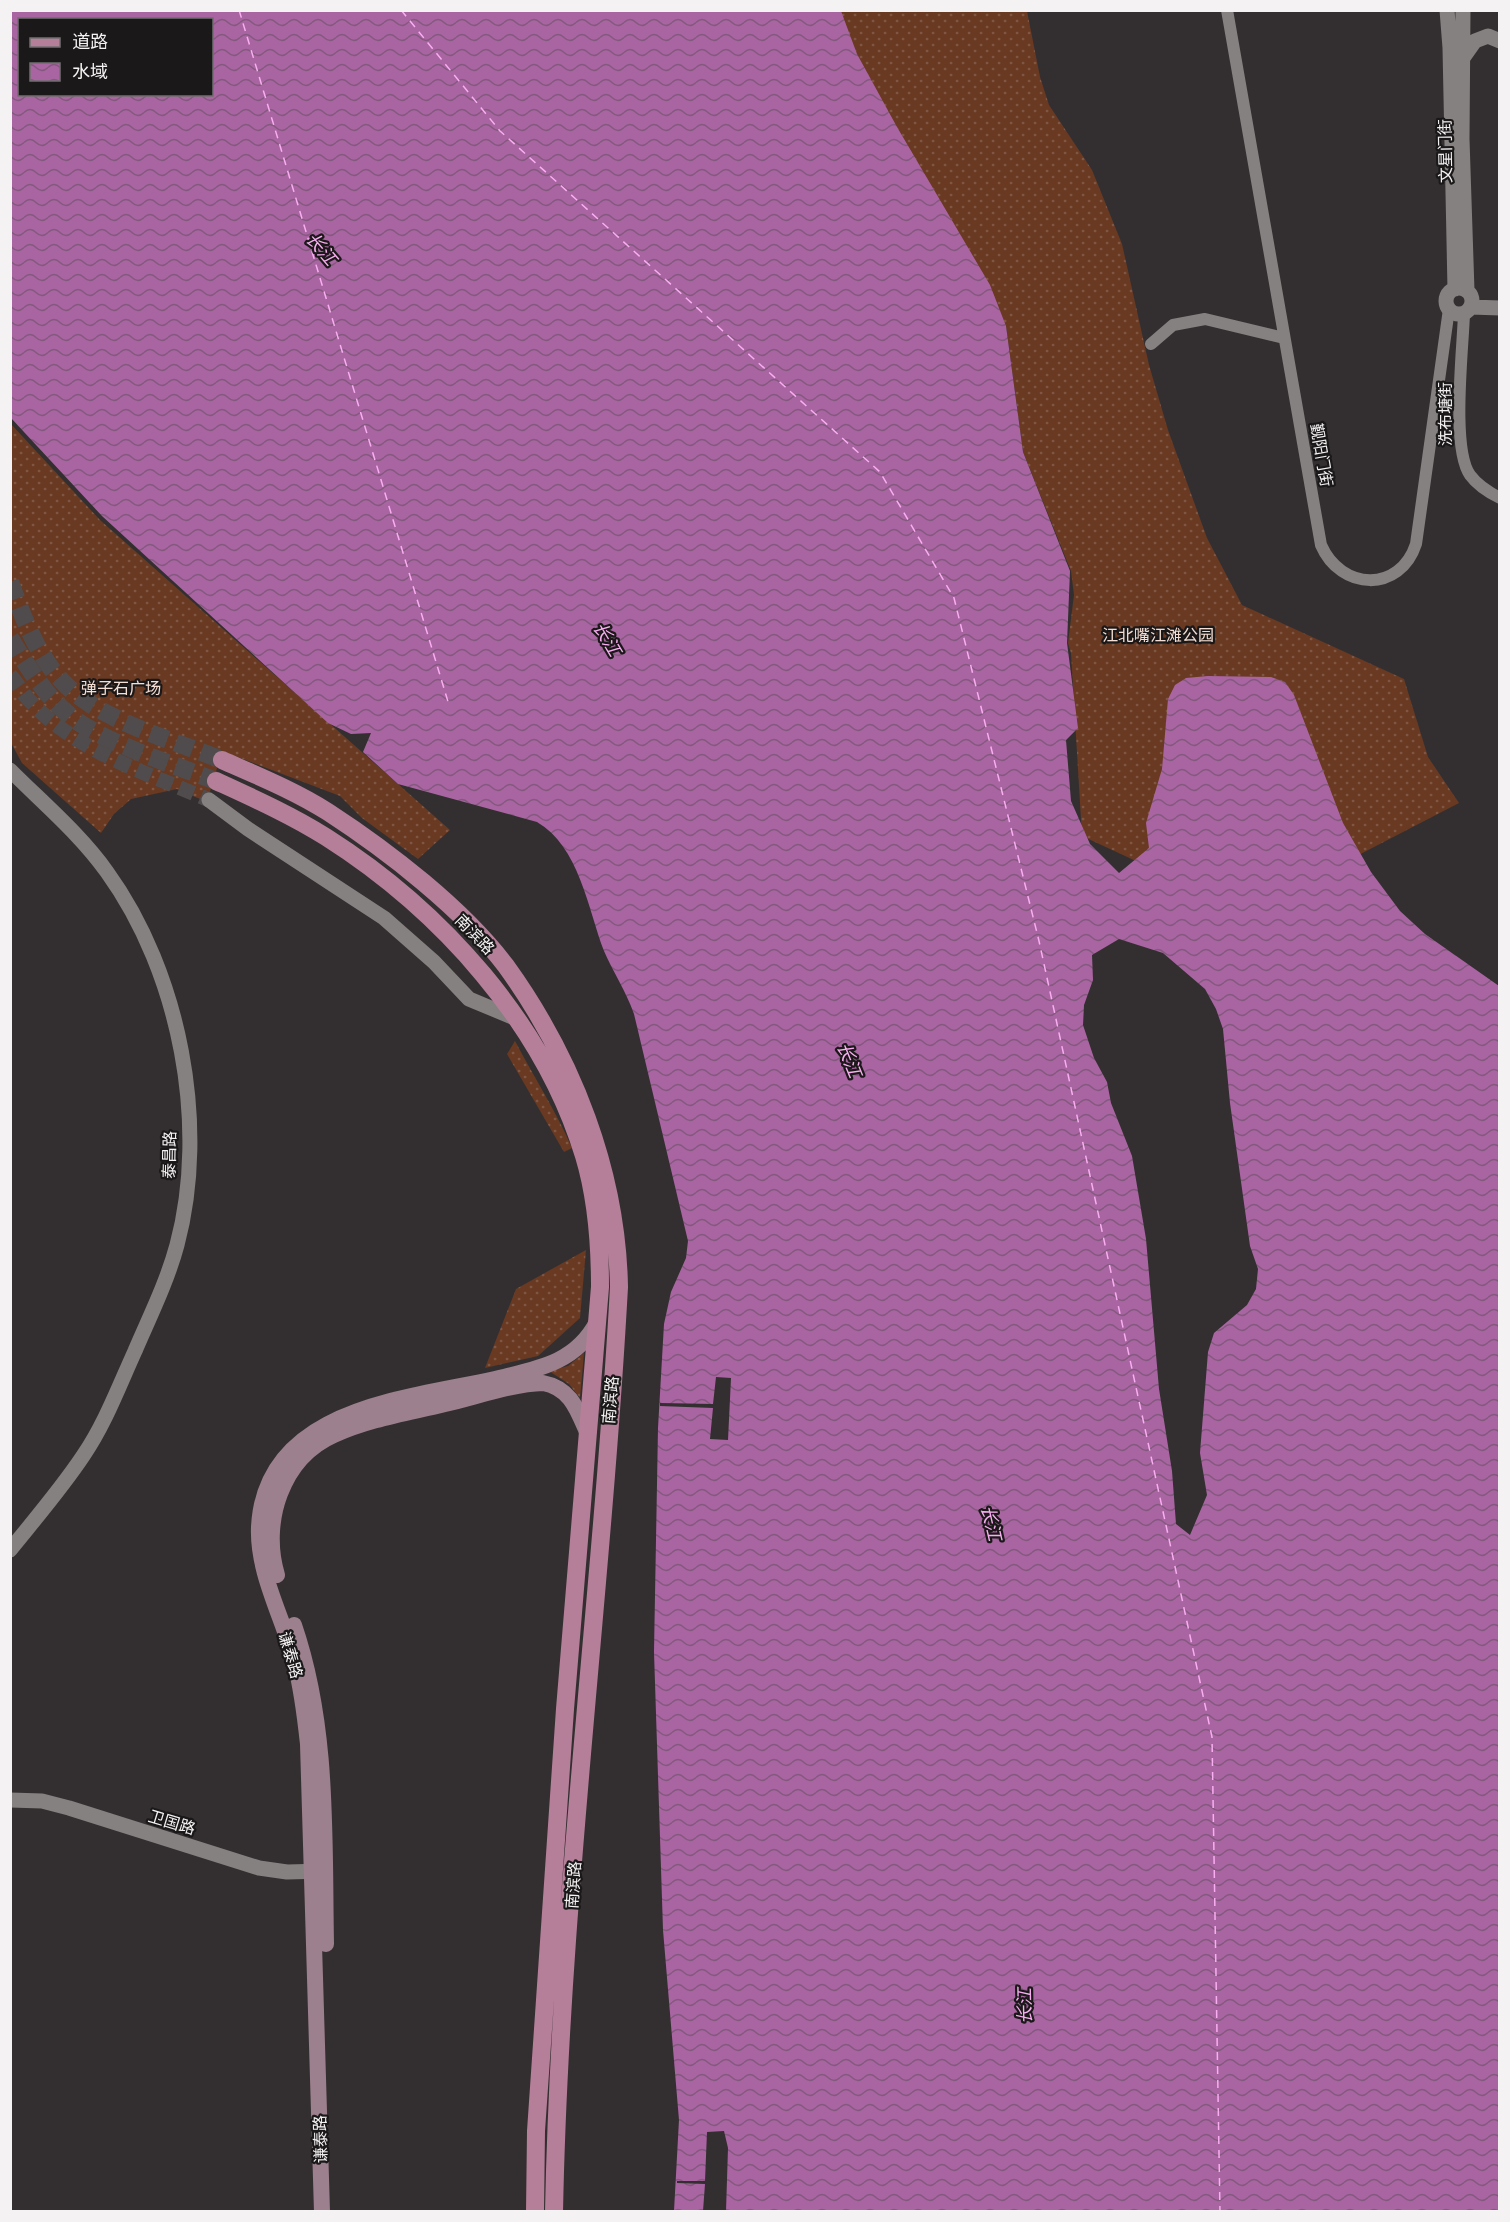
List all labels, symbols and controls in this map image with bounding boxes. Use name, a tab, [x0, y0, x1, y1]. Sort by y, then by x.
legend	[18, 18, 213, 96]
text: 道路	[72, 30, 108, 52]
text: 水域	[72, 60, 108, 82]
street label: 文星门街	[1434, 119, 1455, 183]
water label: 长江	[302, 228, 343, 271]
street label: 洗布塘街	[1435, 382, 1454, 446]
street label: 觐阳门街	[1308, 422, 1337, 488]
water label: 长江	[589, 617, 628, 661]
park label: 江北嘴江滩公园	[1102, 625, 1214, 644]
park label: 弹子石广场	[81, 678, 161, 697]
street label: 南滨路	[452, 910, 499, 958]
water label: 长江	[833, 1039, 868, 1082]
street label: 泰昌路	[159, 1131, 178, 1179]
street label: 南滨路	[598, 1375, 621, 1425]
water label: 长江	[977, 1503, 1007, 1545]
street label: 谦泰路	[276, 1629, 307, 1681]
street label: 卫国路	[146, 1805, 198, 1838]
street label: 南滨路	[561, 1860, 584, 1910]
water label: 长江	[1013, 1986, 1035, 2024]
street label: 谦泰路	[310, 2115, 329, 2163]

